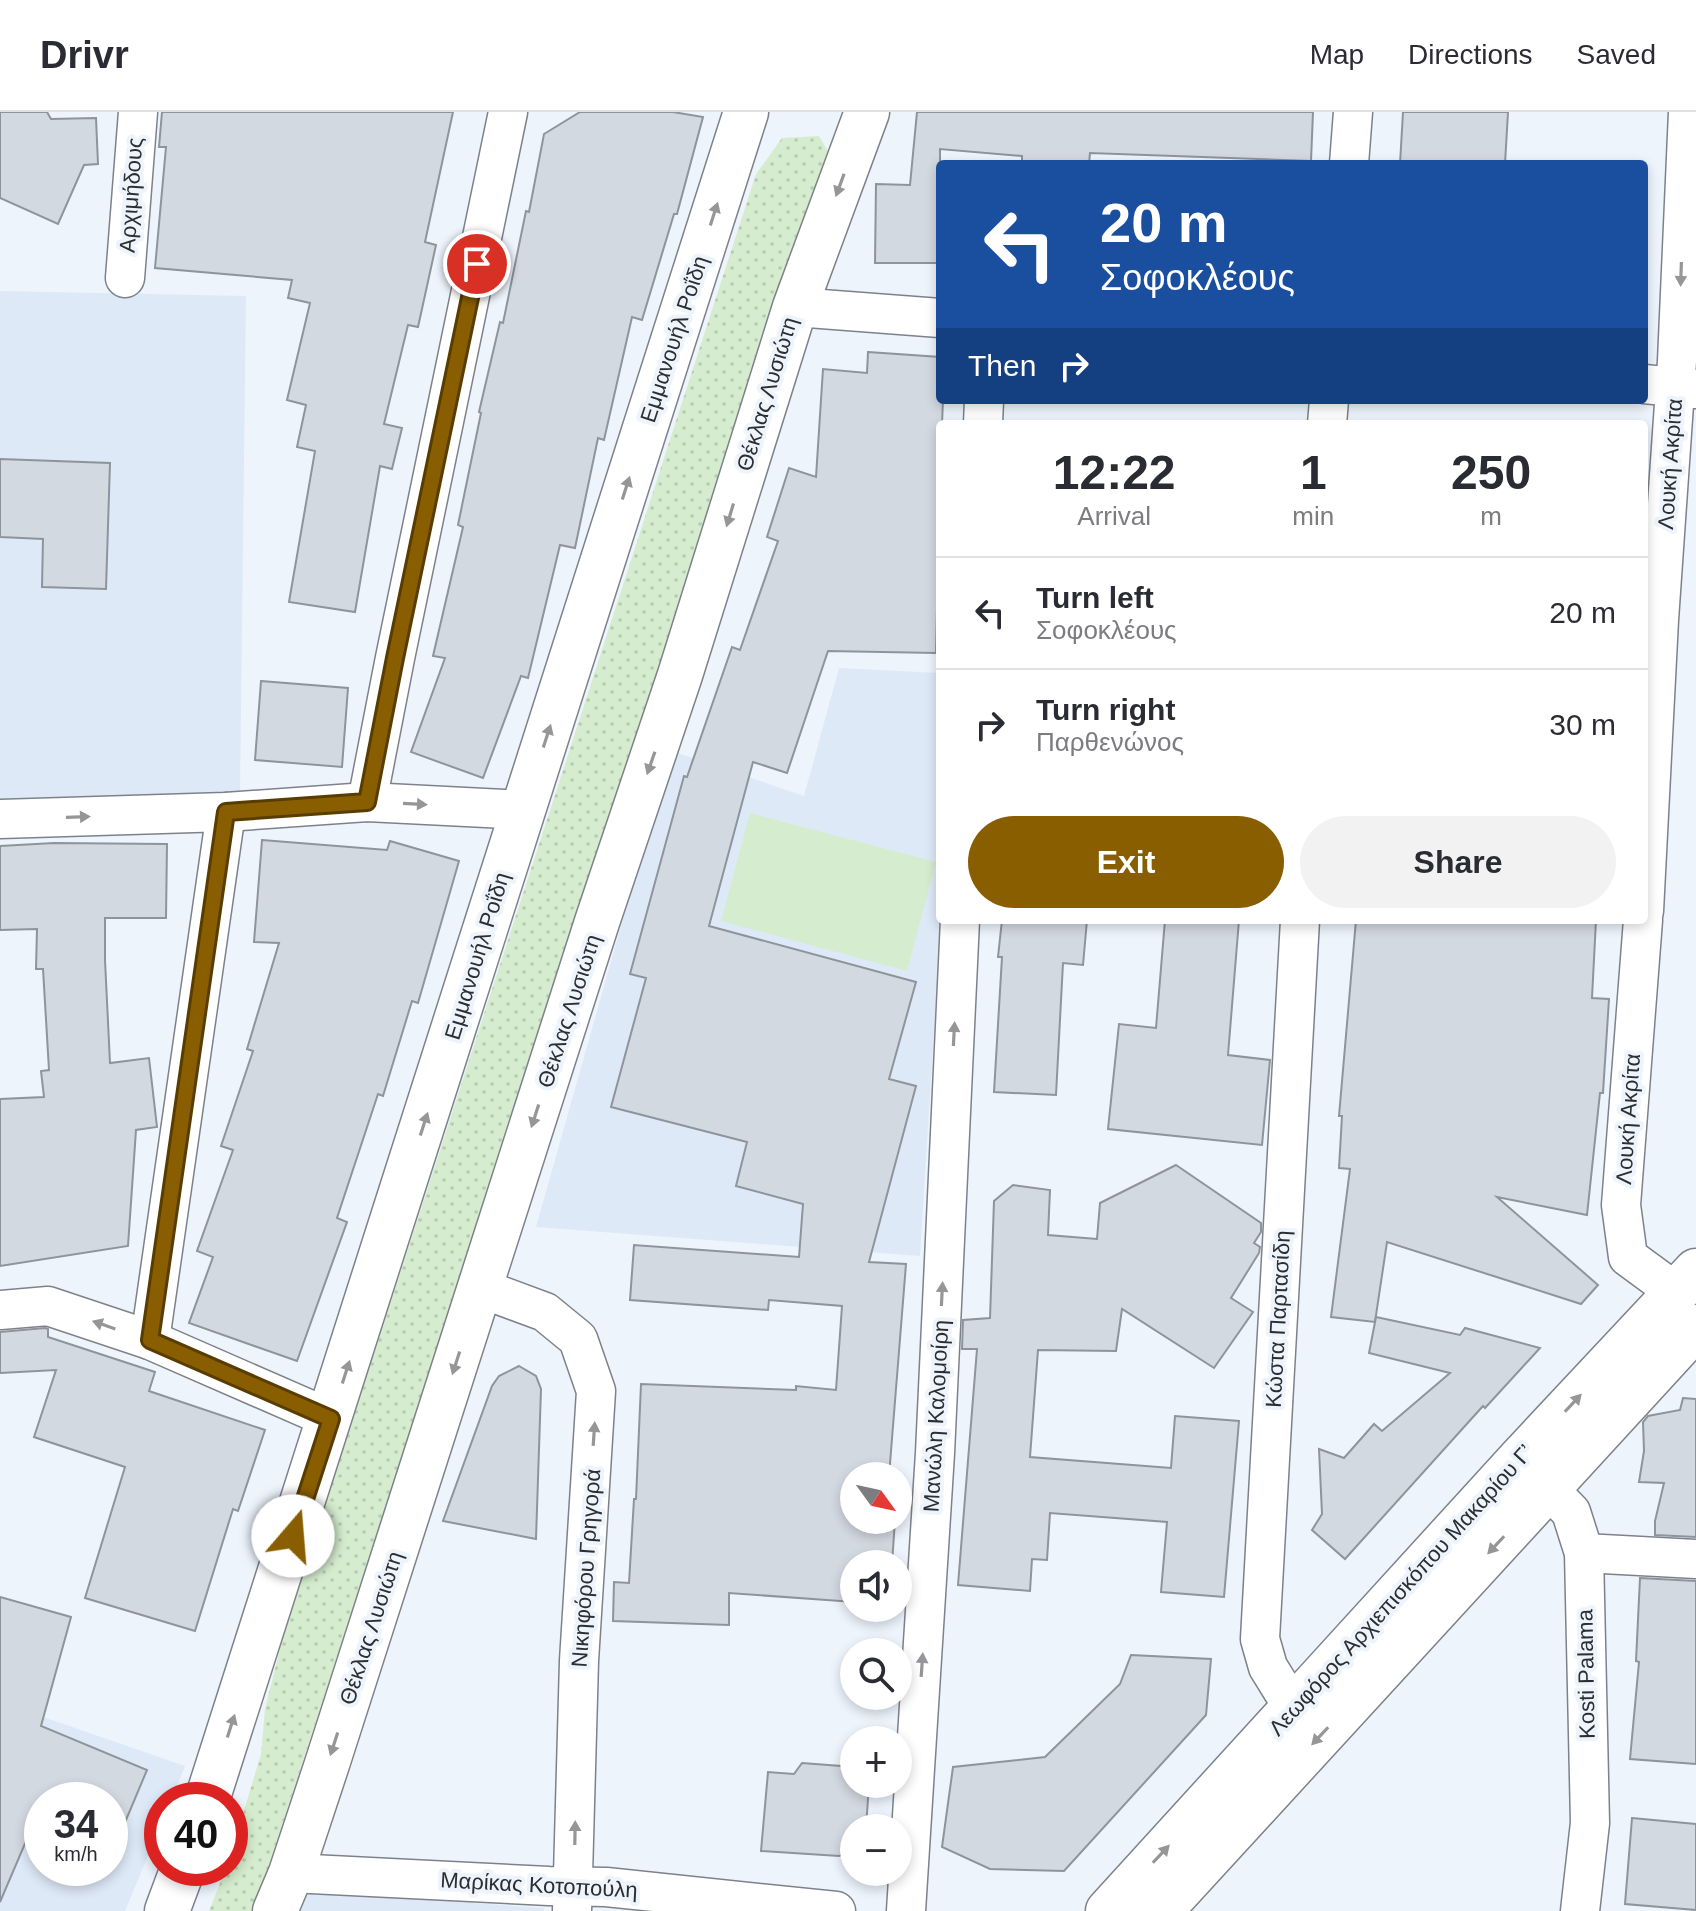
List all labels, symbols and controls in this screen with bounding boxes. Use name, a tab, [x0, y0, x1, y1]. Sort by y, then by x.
text: Drivr	[40, 34, 129, 76]
text: Map	[1310, 39, 1364, 70]
text: Directions	[1408, 39, 1533, 70]
text: Saved	[1577, 39, 1656, 70]
street label: Αρχιμήδους	[114, 136, 148, 254]
one-way arrow	[833, 173, 846, 197]
text: 20 m	[1100, 191, 1228, 254]
icon: left	[968, 192, 1072, 296]
one-way arrow	[708, 201, 720, 225]
pin	[443, 230, 511, 298]
icon: arrive	[455, 242, 499, 286]
street label: Εμμανουήλ Ροΐδη	[635, 253, 713, 425]
text: Σοφοκλέους	[1100, 257, 1295, 298]
one-way arrow	[1675, 262, 1688, 287]
street label: Θέκλας Λυσιώτη	[732, 314, 802, 474]
icon: right	[1052, 344, 1096, 388]
text: Then	[968, 349, 1036, 382]
street label: Λουκή Ακρίτα	[1653, 397, 1687, 530]
text: 12:22	[1053, 446, 1176, 499]
text: 1	[1300, 446, 1327, 499]
text: 250	[1451, 446, 1531, 499]
one-way arrow	[620, 476, 633, 500]
text: Arrival	[1077, 501, 1151, 531]
text: min	[1292, 501, 1334, 531]
text: m	[1480, 501, 1502, 531]
one-way arrow	[723, 503, 736, 527]
text: Turn left	[1036, 581, 1154, 614]
icon: left	[968, 591, 1012, 635]
text: 20 m	[1549, 596, 1616, 629]
text: Σοφοκλέους	[1036, 615, 1177, 645]
text: Turn right	[1036, 693, 1175, 726]
icon: right	[968, 703, 1012, 747]
text: 30 m	[1549, 708, 1616, 741]
one-way arrow	[541, 723, 553, 747]
text: Παρθενώνος	[1036, 727, 1184, 757]
one-way arrow	[644, 751, 656, 775]
one-way arrow	[403, 798, 428, 811]
one-way arrow	[66, 810, 91, 823]
button: Exit	[968, 816, 1284, 908]
button: Share	[1300, 816, 1616, 908]
street label: Εμμανουήλ Ροΐδη	[440, 869, 514, 1043]
street label: Θέκλας Λυσιώτη	[532, 931, 606, 1091]
one-way arrow	[948, 1021, 961, 1046]
street label: Λουκή Ακρίτα	[1611, 1052, 1645, 1185]
one-way arrow	[528, 1105, 541, 1129]
one-way arrow	[418, 1112, 431, 1136]
street label: Κώστα Παρτασίδη	[1261, 1230, 1295, 1408]
one-way arrow	[936, 1281, 949, 1306]
one-way arrow	[91, 1318, 115, 1330]
street label: Μανώλη Καλομοίρη	[918, 1319, 954, 1513]
one-way arrow	[449, 1351, 462, 1375]
one-way arrow	[340, 1360, 353, 1384]
one-way arrow	[1564, 1393, 1582, 1412]
one-way arrow	[588, 1421, 601, 1446]
street label: Λεωφόρος Αρχιεπισκόπου Μακαρίου Γ’	[1264, 1439, 1538, 1741]
north arrow	[840, 1462, 912, 1534]
map controls	[840, 1462, 912, 1886]
street label: Νικηφόρου Γρηγορά	[567, 1468, 605, 1668]
position arrow	[251, 1494, 335, 1578]
one-way arrow	[1488, 1534, 1505, 1554]
street label: Θέκλας Λυσιώτη	[334, 1548, 408, 1708]
button: sound	[840, 1550, 912, 1622]
street label: Kosti Palama	[1572, 1608, 1600, 1739]
button: search	[840, 1638, 912, 1710]
one-way arrow	[915, 1652, 928, 1677]
one-way arrow	[225, 1714, 238, 1738]
button: +	[840, 1726, 912, 1798]
one-way arrow	[1312, 1727, 1330, 1746]
one-way arrow	[327, 1732, 340, 1756]
speed limit sign: 40	[144, 1782, 248, 1886]
text: 34	[54, 1802, 98, 1846]
button: −	[840, 1814, 912, 1886]
one-way arrow	[569, 1820, 582, 1845]
text: km/h	[54, 1843, 98, 1865]
one-way arrow	[1152, 1844, 1170, 1863]
street label: Μαρίκας Κοτοπούλη	[440, 1867, 638, 1903]

